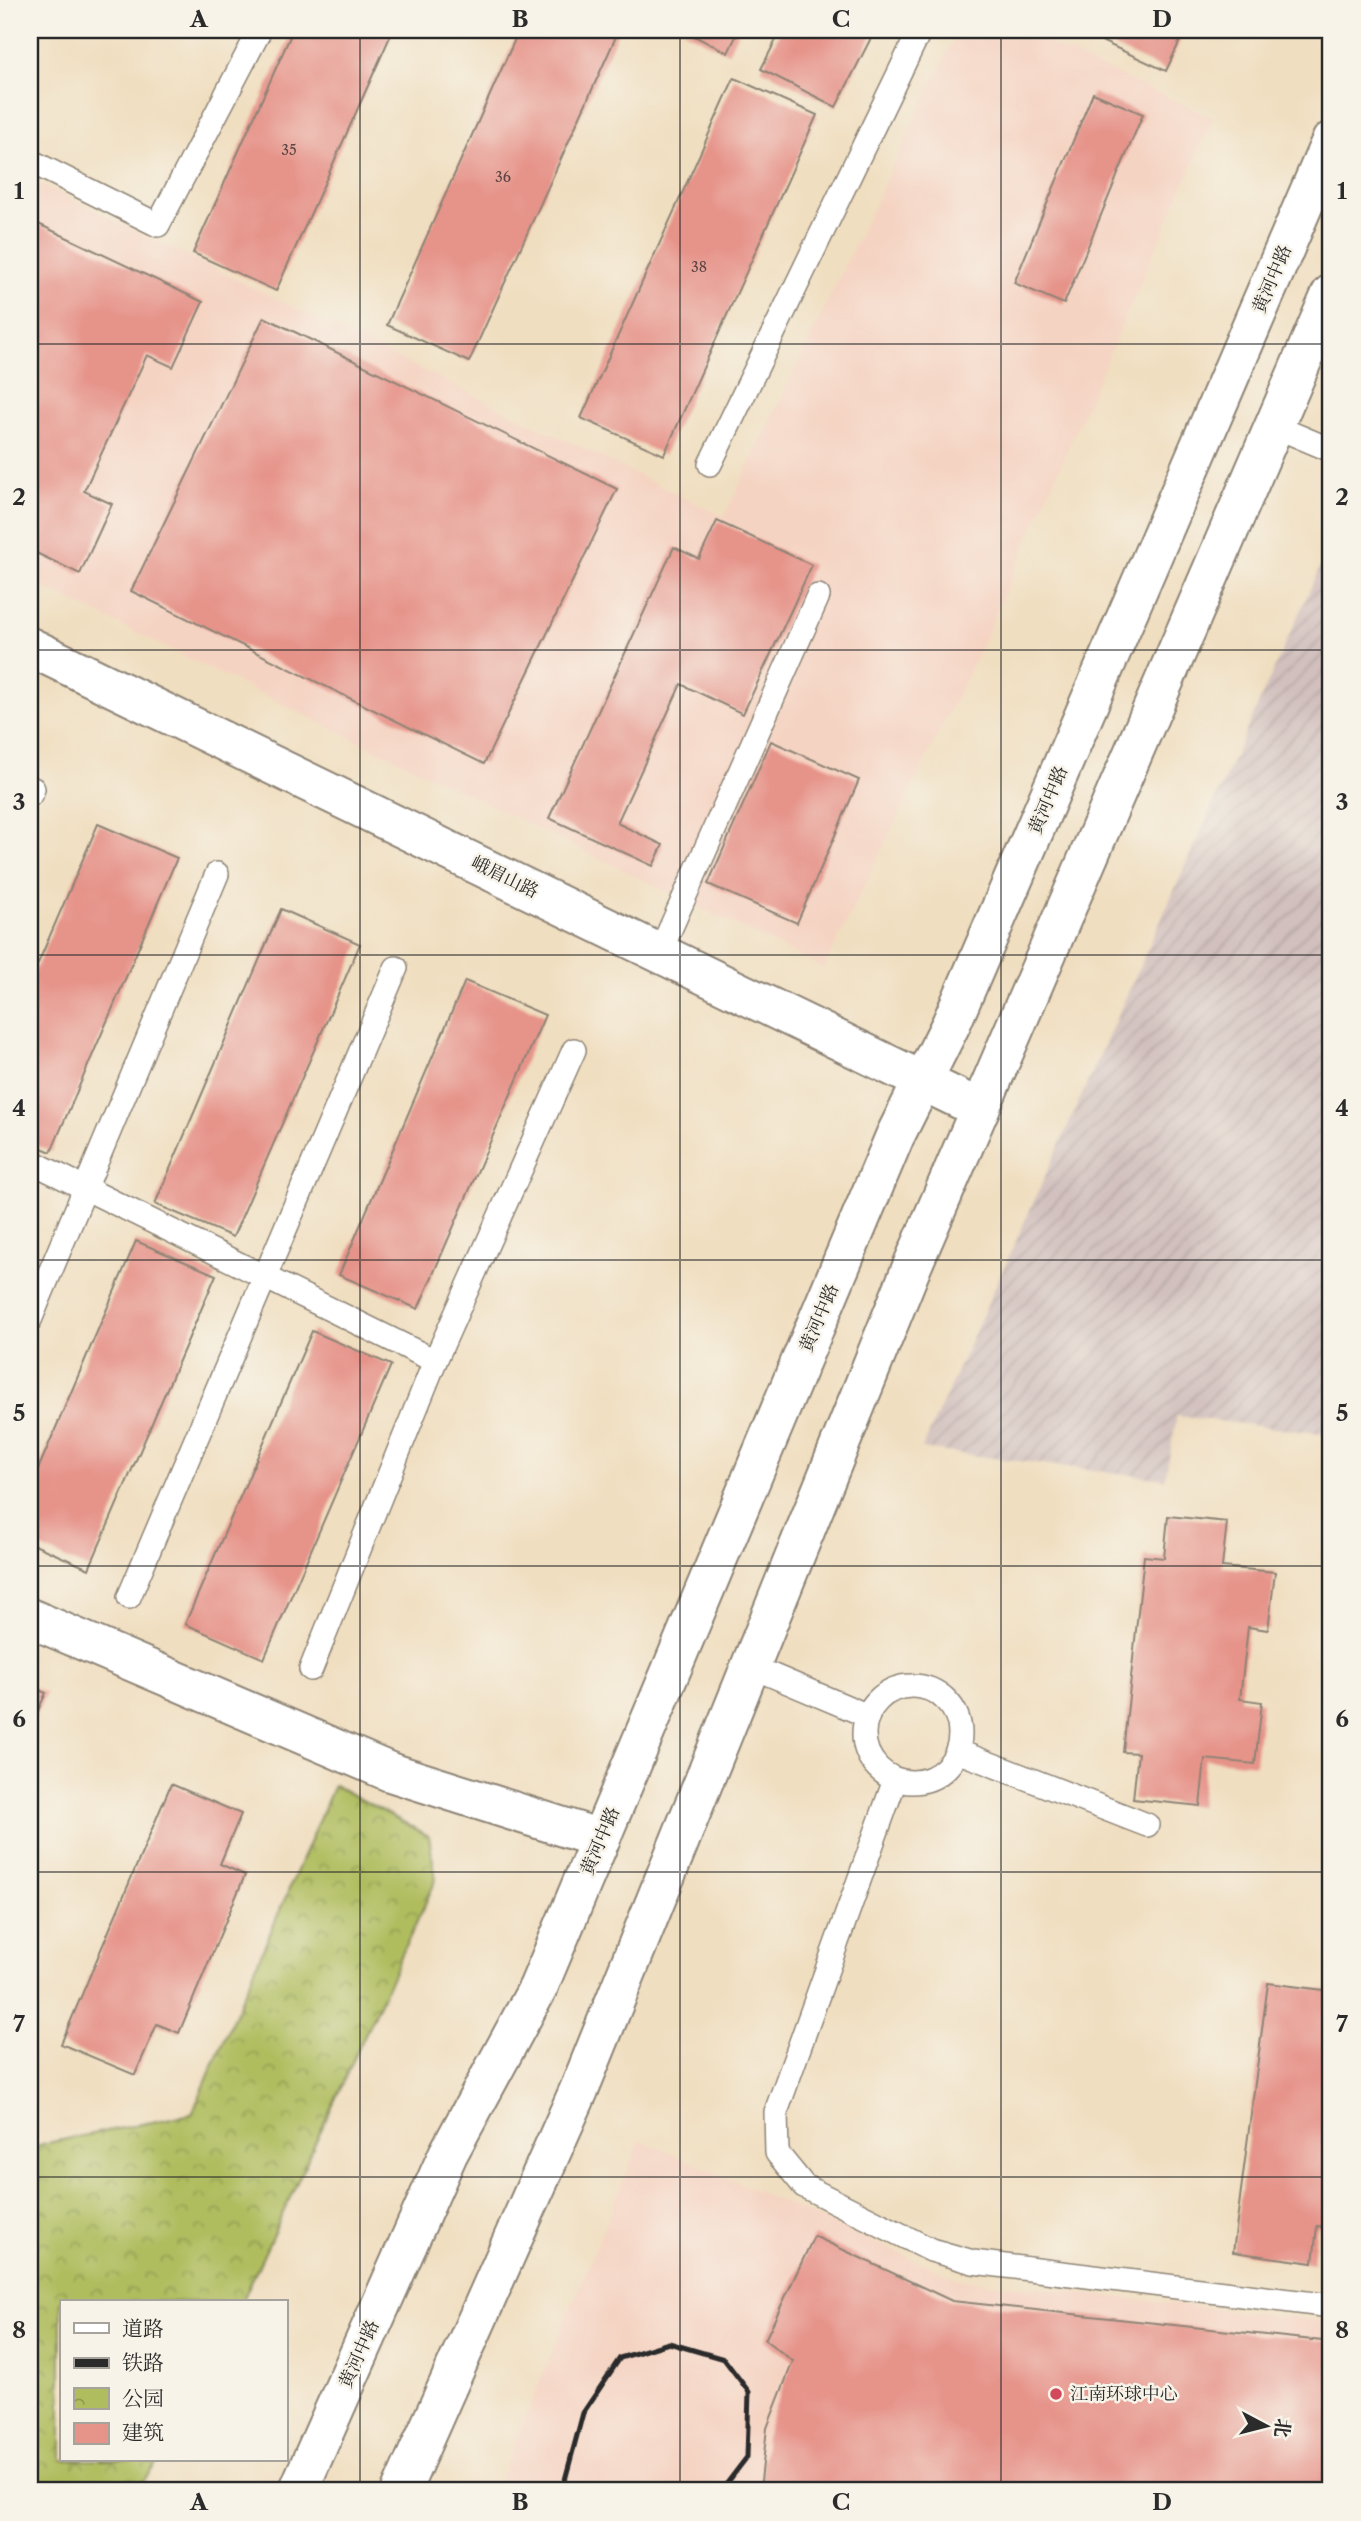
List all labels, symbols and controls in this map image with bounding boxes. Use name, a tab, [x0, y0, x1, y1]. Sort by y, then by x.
text: A	[189, 5, 209, 33]
text: B	[511, 5, 529, 33]
text: C	[832, 5, 850, 33]
text: D	[1152, 5, 1172, 33]
house number: 35	[281, 141, 297, 159]
house number: 36	[495, 168, 511, 186]
text: 1	[14, 177, 25, 205]
text: 1	[1337, 177, 1348, 205]
street label: 黄河中路	[1248, 242, 1296, 316]
house number: 38	[691, 258, 707, 276]
text: 2	[12, 483, 26, 511]
text: 2	[1335, 483, 1349, 511]
street label: 黄河中路	[1024, 763, 1072, 837]
text: 3	[13, 788, 26, 816]
text: 3	[1336, 788, 1349, 816]
street label: 峨眉山路	[468, 851, 542, 903]
text: 4	[12, 1094, 26, 1122]
text: 4	[1335, 1094, 1349, 1122]
street label: 黄河中路	[795, 1281, 843, 1355]
text: 5	[13, 1399, 25, 1427]
text: 5	[1336, 1399, 1348, 1427]
text: 6	[12, 1705, 26, 1733]
text: 6	[1335, 1705, 1349, 1733]
street label: 黄河中路	[576, 1804, 624, 1878]
text: 7	[13, 2010, 25, 2038]
text: 7	[1336, 2010, 1348, 2038]
legend	[60, 2300, 287, 2462]
text: 8	[12, 2316, 26, 2344]
text: 道路	[122, 2316, 164, 2341]
text: 8	[1335, 2316, 1349, 2344]
street label: 黄河中路	[334, 2317, 384, 2391]
text: 铁路	[122, 2350, 164, 2375]
place label: 江南环球中心	[1070, 2383, 1178, 2405]
text: 公园	[122, 2386, 164, 2411]
marker: 江南环球中心	[1048, 2386, 1064, 2402]
north arrow	[1232, 2392, 1302, 2462]
text: 北	[1270, 2417, 1295, 2439]
text: 建筑	[122, 2420, 164, 2445]
text: A	[189, 2488, 209, 2516]
text: B	[511, 2488, 529, 2516]
text: C	[832, 2488, 850, 2516]
text: D	[1152, 2488, 1172, 2516]

